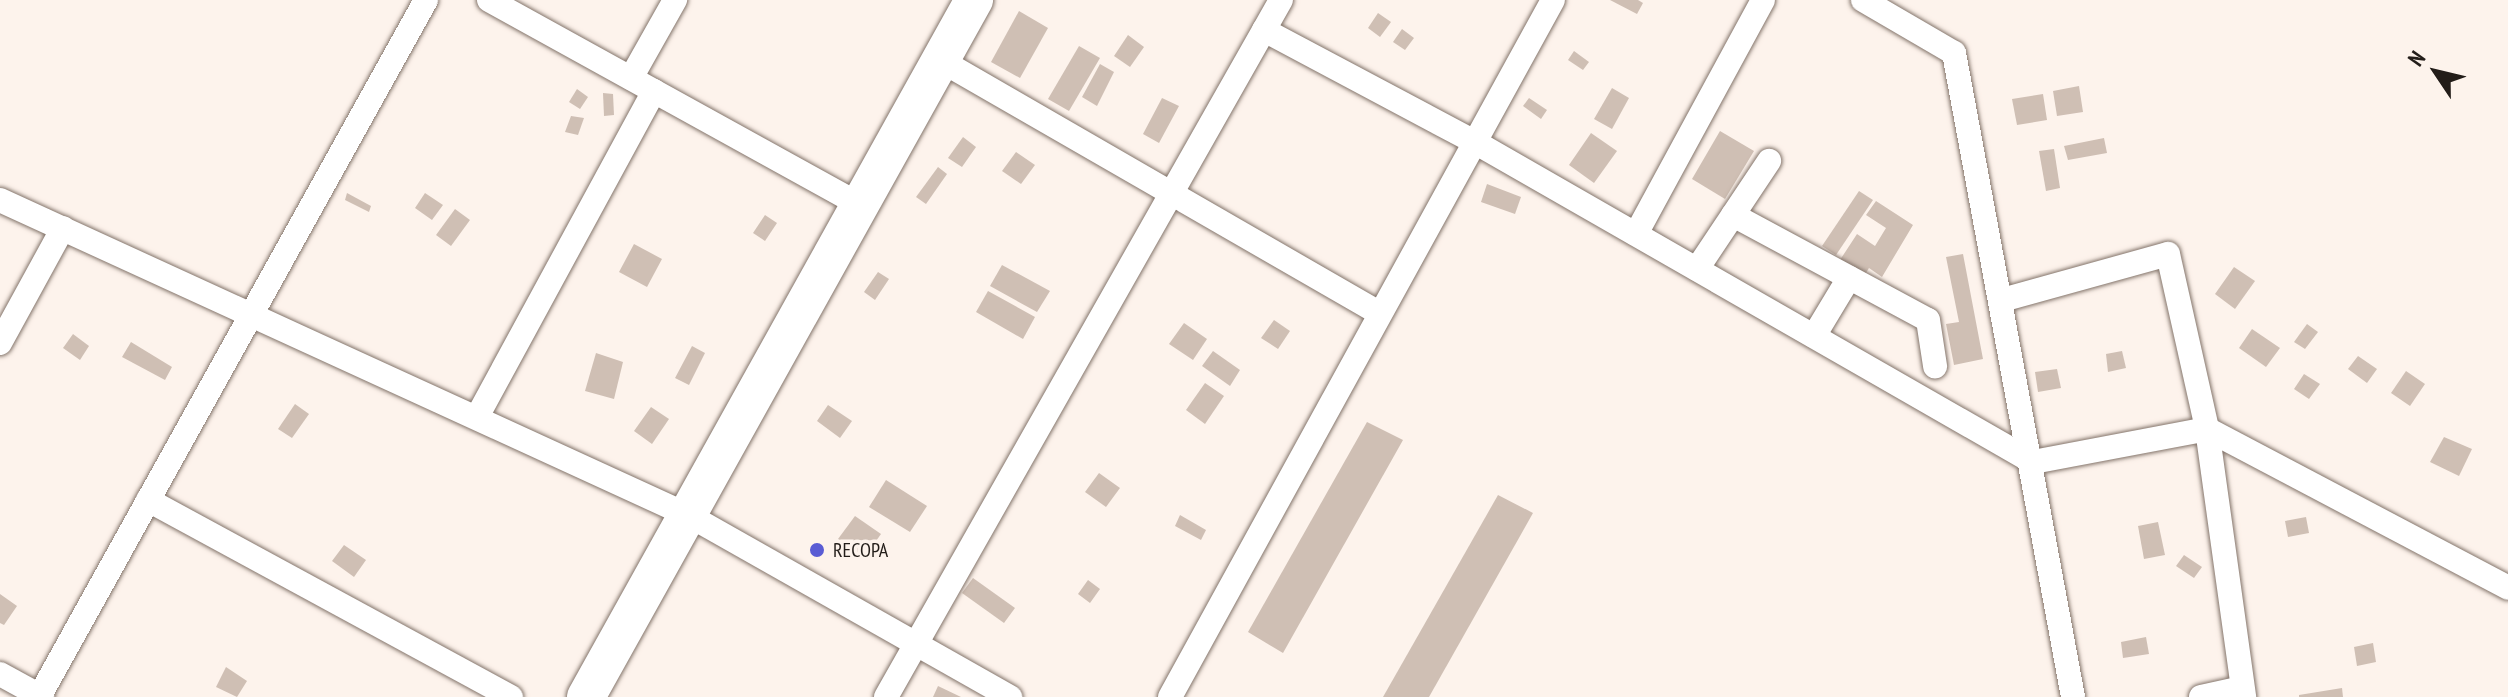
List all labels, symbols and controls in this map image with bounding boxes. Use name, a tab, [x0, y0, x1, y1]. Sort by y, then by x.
north arrow	[2396, 32, 2476, 112]
text: N	[2401, 45, 2431, 71]
place label: RECOPA	[833, 538, 888, 562]
marker: RECOPA	[808, 541, 826, 559]

